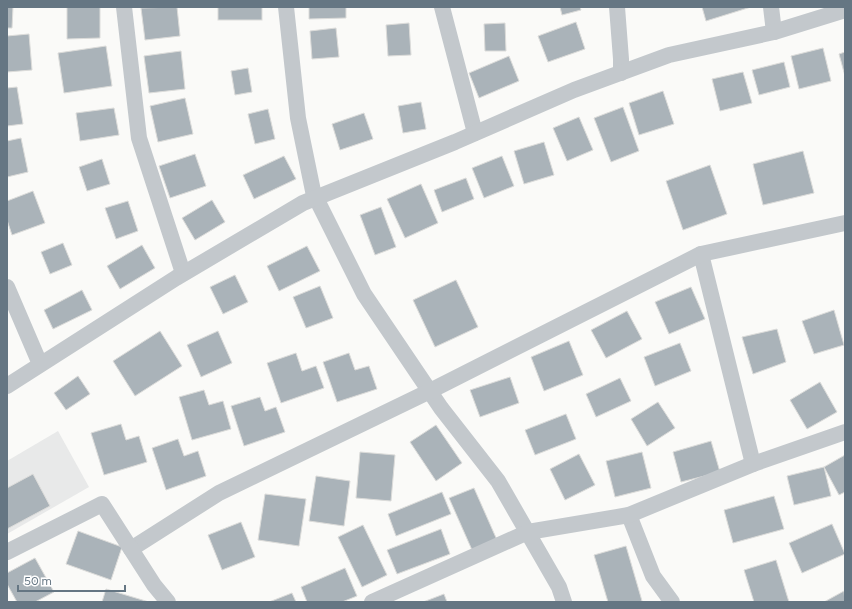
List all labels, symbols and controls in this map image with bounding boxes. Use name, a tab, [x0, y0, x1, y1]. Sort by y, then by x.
scale bar	[18, 567, 125, 593]
text: 50 m	[24, 574, 52, 588]

